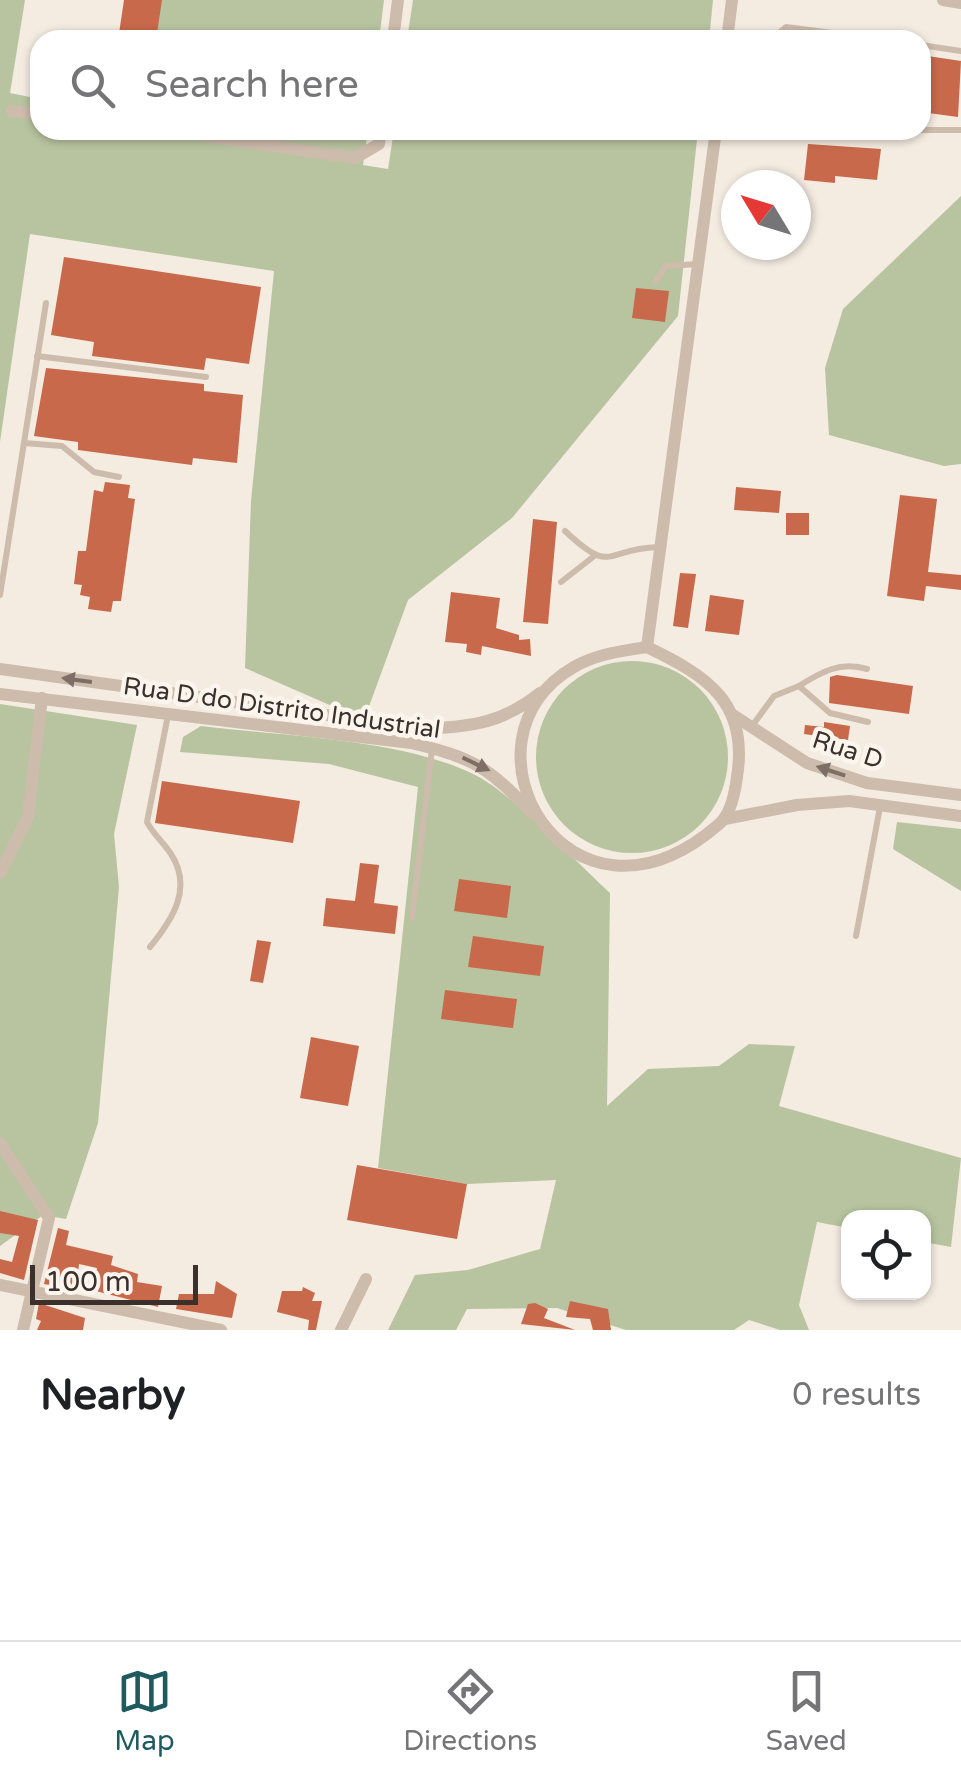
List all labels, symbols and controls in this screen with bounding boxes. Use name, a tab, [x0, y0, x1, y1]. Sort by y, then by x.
search box	[30, 30, 931, 140]
icon: search	[65, 58, 120, 113]
text: Search here	[145, 62, 359, 108]
north arrow	[721, 170, 811, 260]
one-way arrow	[61, 671, 93, 687]
street label: Rua D do Distrito Industrial	[121, 671, 442, 745]
street label: Rua D	[809, 725, 887, 775]
one-way arrow	[462, 755, 491, 772]
one-way arrow	[816, 762, 846, 777]
map controls	[841, 1210, 931, 1300]
button: locate	[841, 1210, 931, 1300]
scale bar	[30, 1260, 198, 1304]
text: 100 m	[45, 1265, 131, 1299]
text: Nearby	[40, 1370, 185, 1421]
text: 0 results	[792, 1376, 921, 1414]
tab: Map	[114, 1664, 175, 1758]
tab: Directions	[403, 1664, 537, 1758]
tab: Saved	[766, 1664, 847, 1758]

